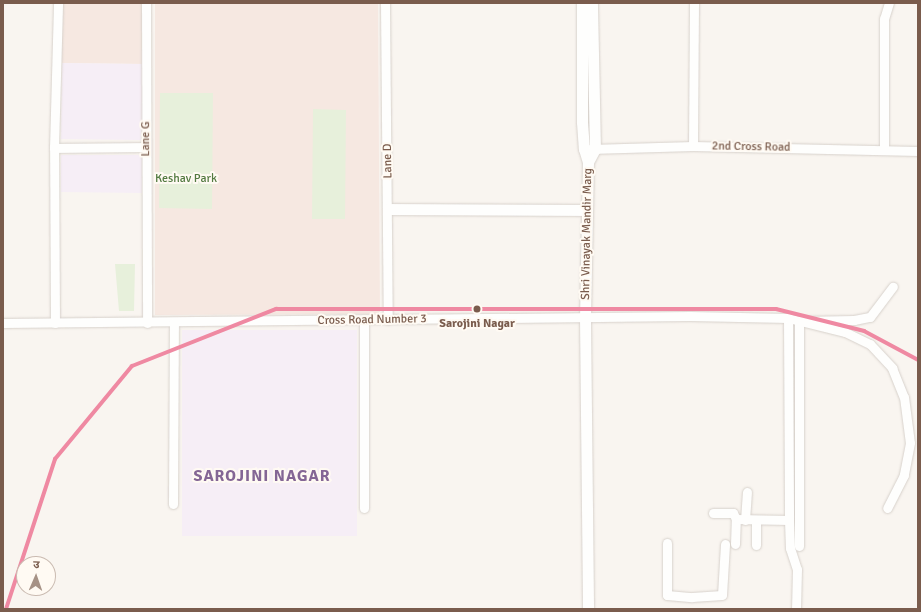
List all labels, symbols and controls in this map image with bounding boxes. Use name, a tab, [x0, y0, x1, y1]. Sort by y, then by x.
street label: Lane G	[139, 121, 153, 157]
street label: 2nd Cross Road	[712, 139, 790, 155]
street label: Lane D	[380, 143, 396, 179]
street label: Shri Vinayak Mandir Marg	[579, 168, 595, 300]
park label: Keshav Park	[155, 172, 217, 186]
marker: Sarojini Nagar	[471, 303, 483, 315]
street label: Cross Road Number 3	[317, 312, 427, 328]
place label: Sarojini Nagar	[439, 317, 515, 331]
district label: SAROJINI NAGAR	[193, 466, 331, 486]
north arrow	[16, 556, 56, 596]
text: उ	[33, 558, 40, 571]

